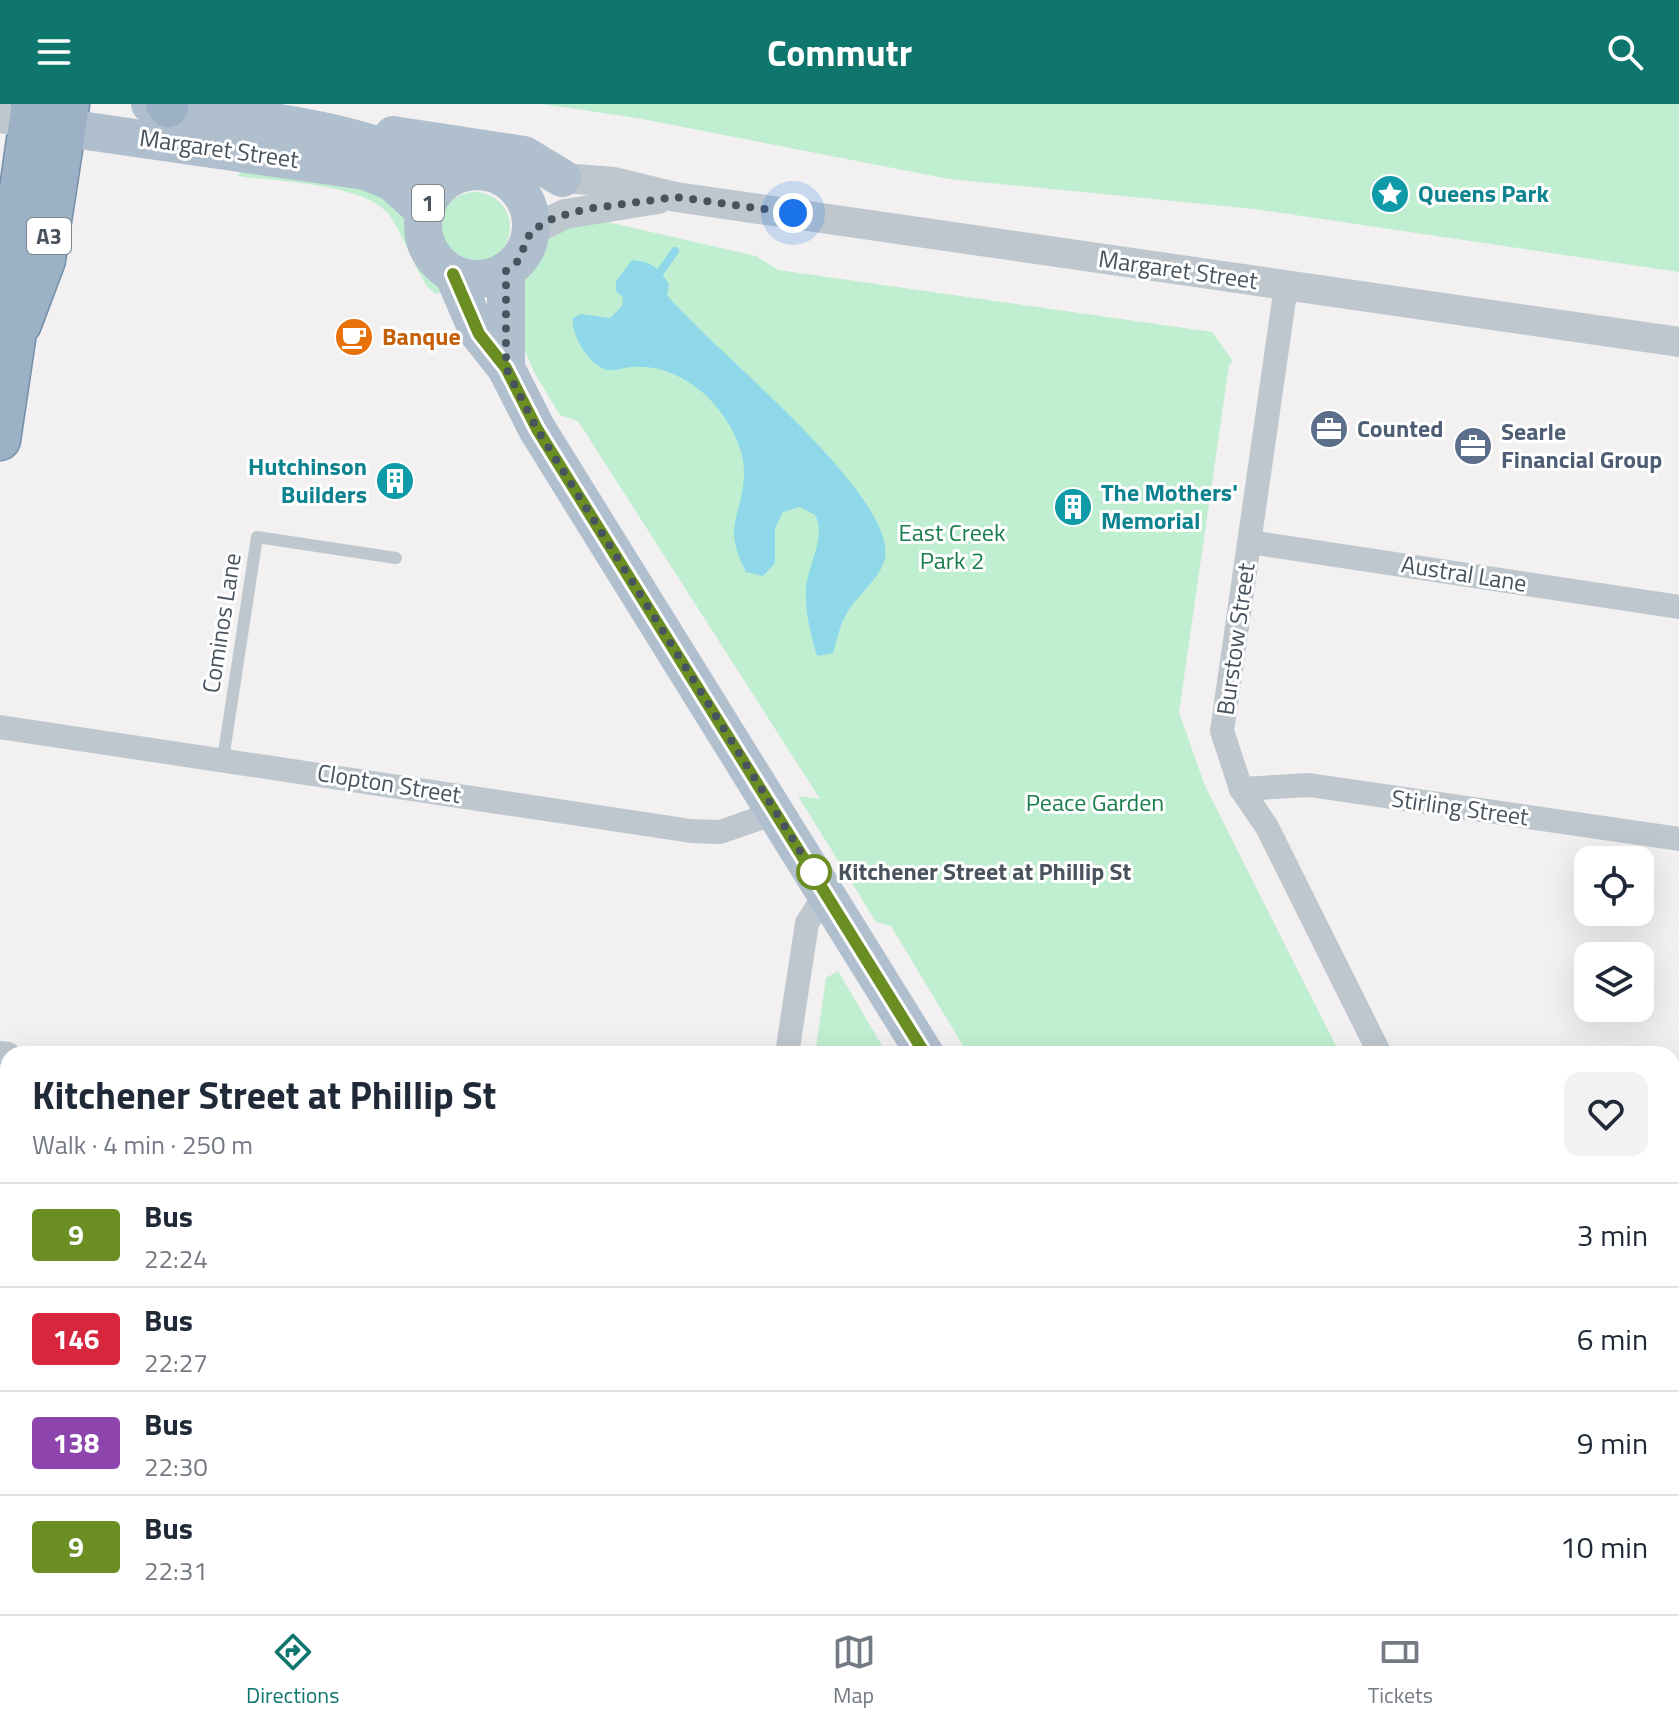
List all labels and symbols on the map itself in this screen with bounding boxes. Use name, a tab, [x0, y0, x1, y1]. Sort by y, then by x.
street label: Margaret Street	[137, 119, 302, 177]
place icon: Queens Park	[1369, 173, 1411, 215]
place label: Queens Park	[1418, 175, 1549, 211]
road number: 1	[412, 185, 444, 221]
your location	[773, 193, 813, 233]
road number: A3	[27, 218, 71, 254]
street label: Margaret Street	[1096, 240, 1261, 298]
cafe icon: Banque	[333, 316, 375, 358]
place label: Banque	[382, 318, 461, 354]
office icon: Counted	[1308, 408, 1350, 450]
place label: Counted	[1357, 410, 1443, 446]
place label: Searle Financial Group	[1501, 413, 1662, 477]
office icon: Searle Financial Group	[1452, 425, 1494, 467]
place label: Hutchinson Builders	[248, 448, 367, 512]
building icon: Hutchinson Builders	[374, 460, 416, 502]
place label: The Mothers' Memorial	[1101, 474, 1238, 538]
building icon: The Mothers' Memorial	[1052, 486, 1094, 528]
park label: East Creek Park 2	[899, 514, 1006, 578]
street label: Austral Lane	[1399, 545, 1529, 601]
street label: Cominos Lane	[192, 550, 250, 695]
street label: Burstow Street	[1207, 560, 1264, 717]
street label: Clopton Street	[315, 754, 464, 812]
street label: Stirling Street	[1389, 780, 1532, 835]
park label: Peace Garden	[1026, 784, 1164, 820]
place label: Kitchener Street at Phillip St	[838, 853, 1131, 889]
marker: Kitchener Street at Phillip St	[797, 855, 831, 889]

